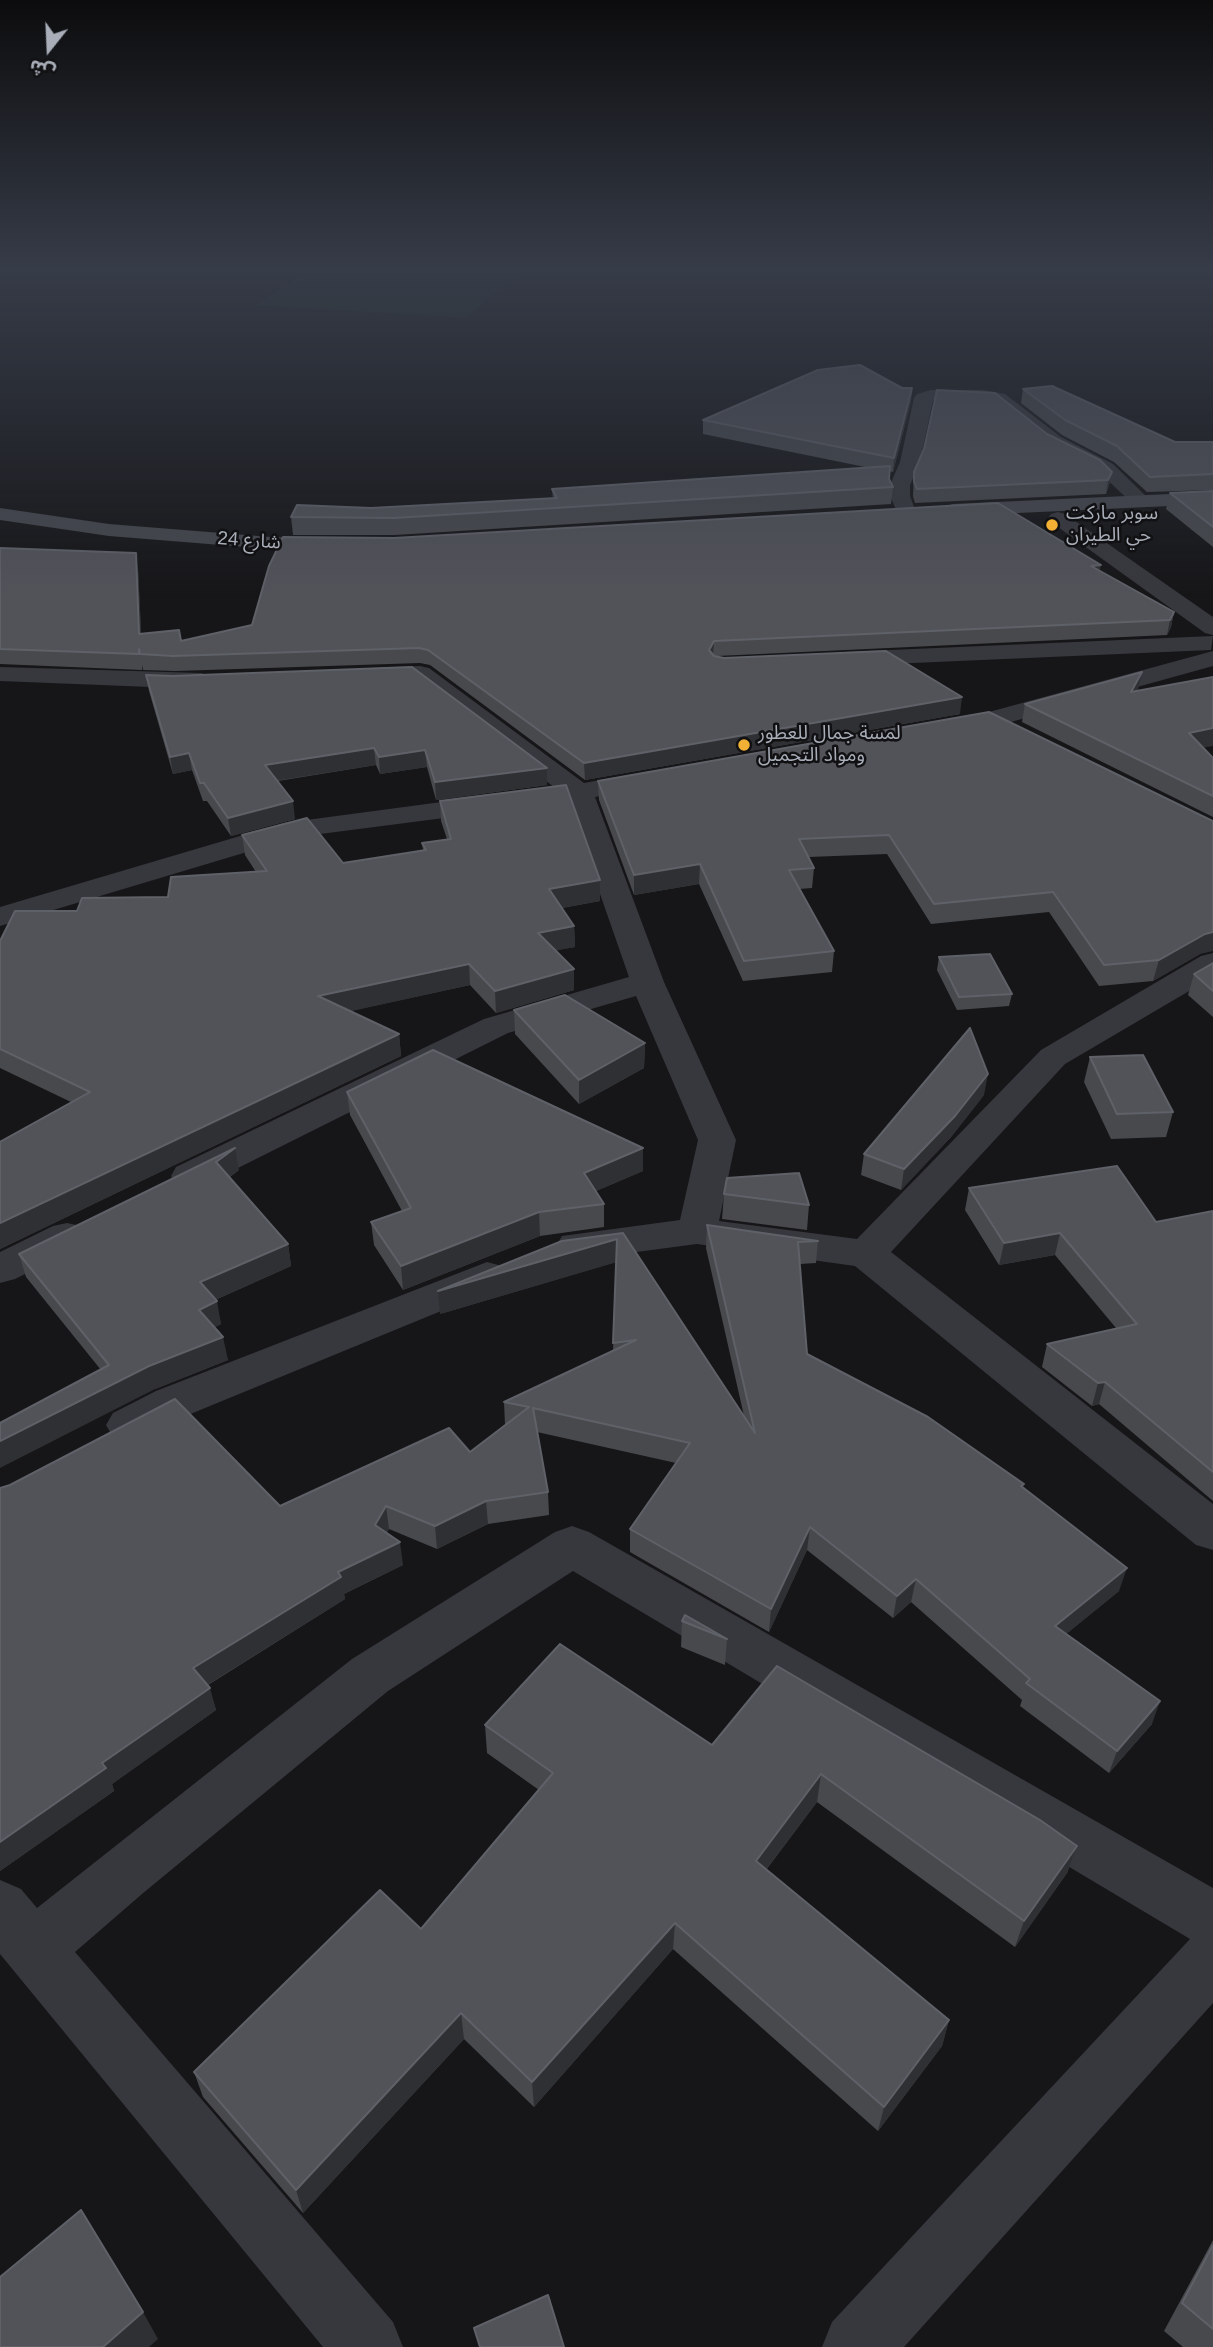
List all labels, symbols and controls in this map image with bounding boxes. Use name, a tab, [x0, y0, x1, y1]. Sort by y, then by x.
north arrow	[14, 14, 84, 84]
text: ش	[27, 55, 58, 83]
place label: سوبر ماركت حي الطيران	[1066, 503, 1158, 547]
marker: سوبر ماركت حي الطيران	[1044, 517, 1060, 533]
street label: شارع 24	[217, 527, 281, 555]
place label: لمسة جمال للعطور ومواد التجميل	[758, 723, 901, 767]
marker: لمسة جمال للعطور ومواد التجميل	[736, 737, 752, 753]

